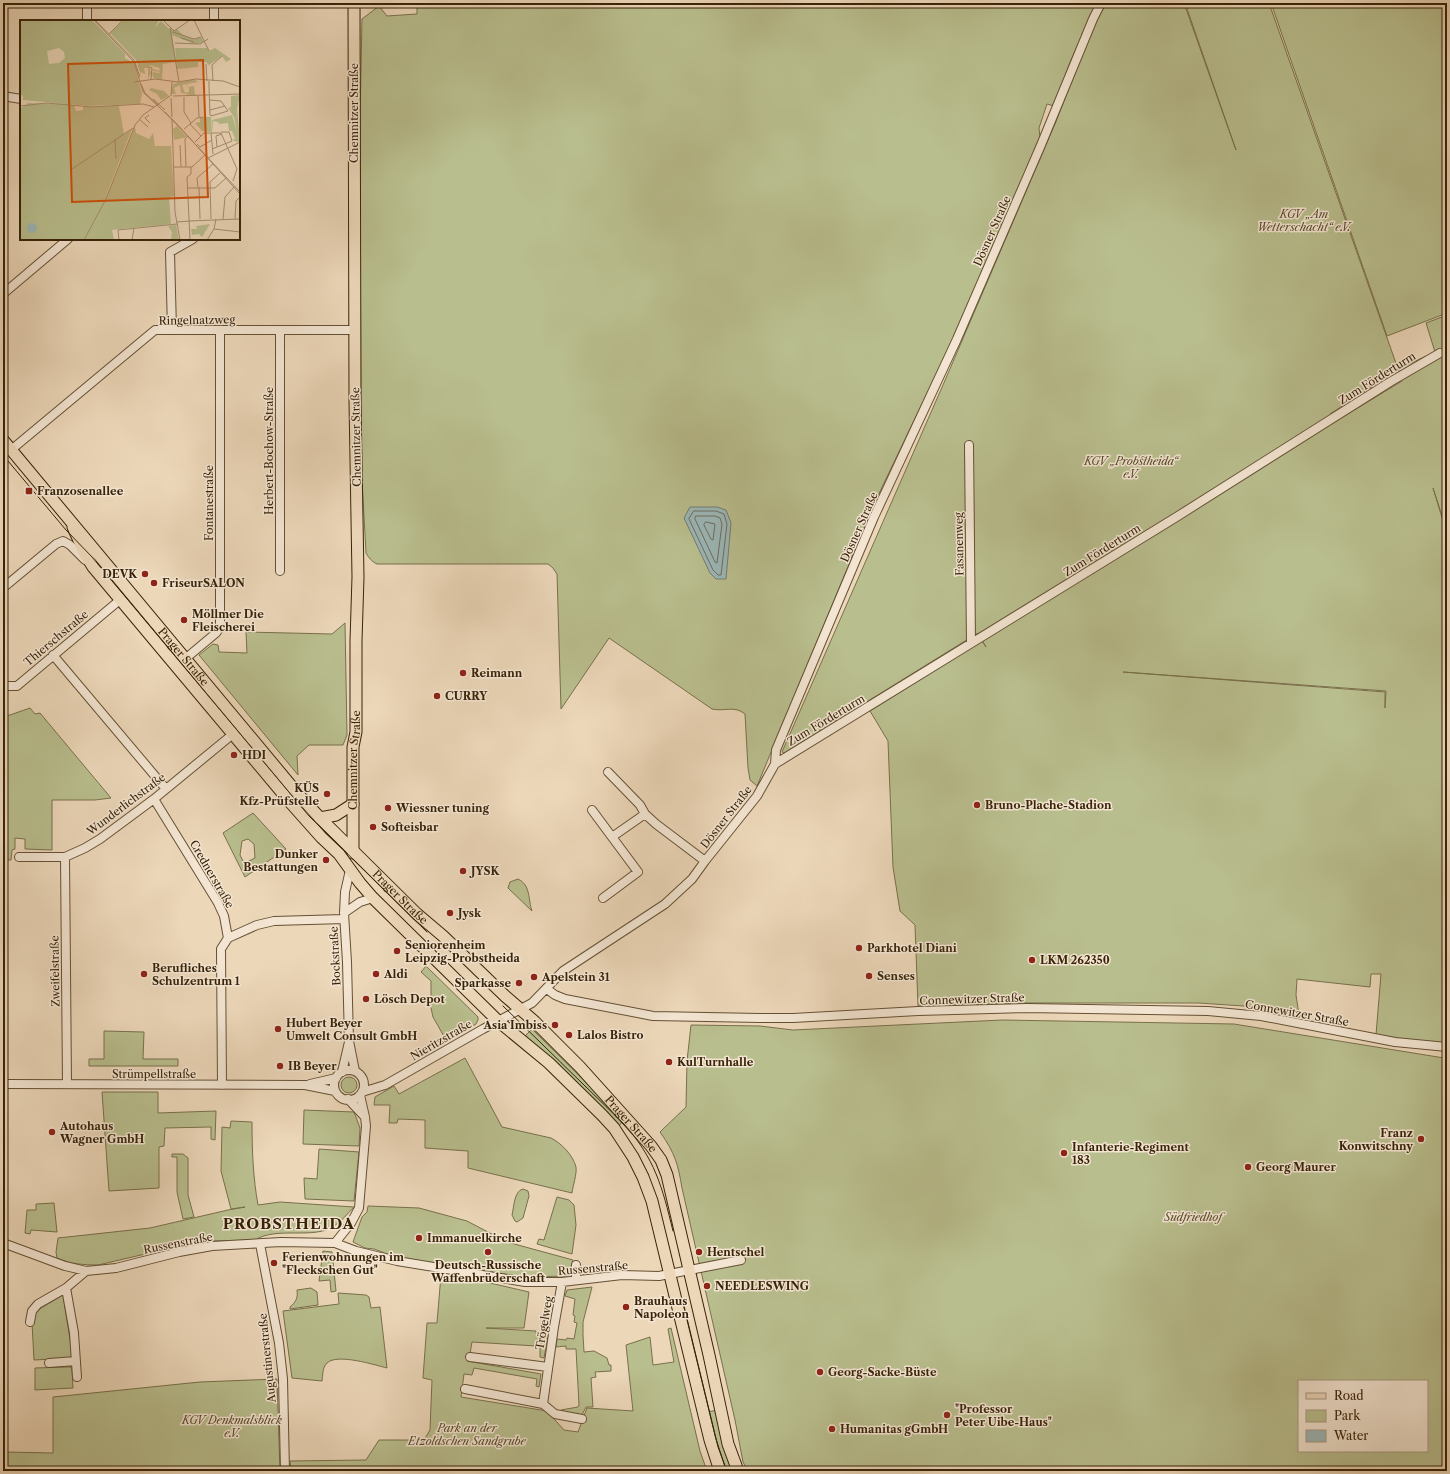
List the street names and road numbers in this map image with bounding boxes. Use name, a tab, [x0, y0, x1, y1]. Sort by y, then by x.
street label: Chemnitzer Straße	[347, 63, 361, 163]
street label: Dösner Straße	[970, 194, 1014, 268]
street label: Ringelnatzweg	[159, 312, 236, 328]
street label: Zum Förderturm	[1336, 348, 1419, 407]
street label: Herbert-Bochow-Straße	[262, 387, 276, 515]
street label: Chemnitzer Straße	[348, 387, 364, 487]
street label: Fontanestraße	[202, 465, 216, 541]
street label: Dösner Straße	[837, 490, 881, 564]
street label: Fasanenweg	[951, 512, 967, 576]
street label: Zum Förderturm	[1061, 520, 1144, 579]
street label: Thierschstraße	[21, 607, 91, 669]
street label: Prager Straße	[155, 625, 212, 689]
street label: Zum Förderturm	[785, 691, 868, 749]
street label: Chemnitzer Straße	[346, 710, 363, 810]
street label: Wunderlichstraße	[83, 770, 168, 839]
street label: Dösner Straße	[697, 783, 755, 851]
street label: Crednerstraße	[187, 837, 237, 911]
street label: Prager Straße	[370, 867, 431, 927]
street label: Bockstraße	[326, 926, 344, 986]
street label: Zweifelstraße	[47, 935, 63, 1007]
street label: Connewitzer Straße	[919, 990, 1025, 1008]
street label: Connewitzer Straße	[1244, 997, 1350, 1029]
street label: Nieritzstraße	[408, 1017, 474, 1063]
street label: Strümpellstraße	[112, 1067, 196, 1081]
street label: Prager Straße	[602, 1093, 660, 1155]
street label: Russenstraße	[142, 1229, 214, 1257]
street label: Russenstraße	[557, 1258, 629, 1278]
street label: Trögelweg	[532, 1295, 556, 1351]
street label: Augustinerstraße	[255, 1313, 279, 1404]

